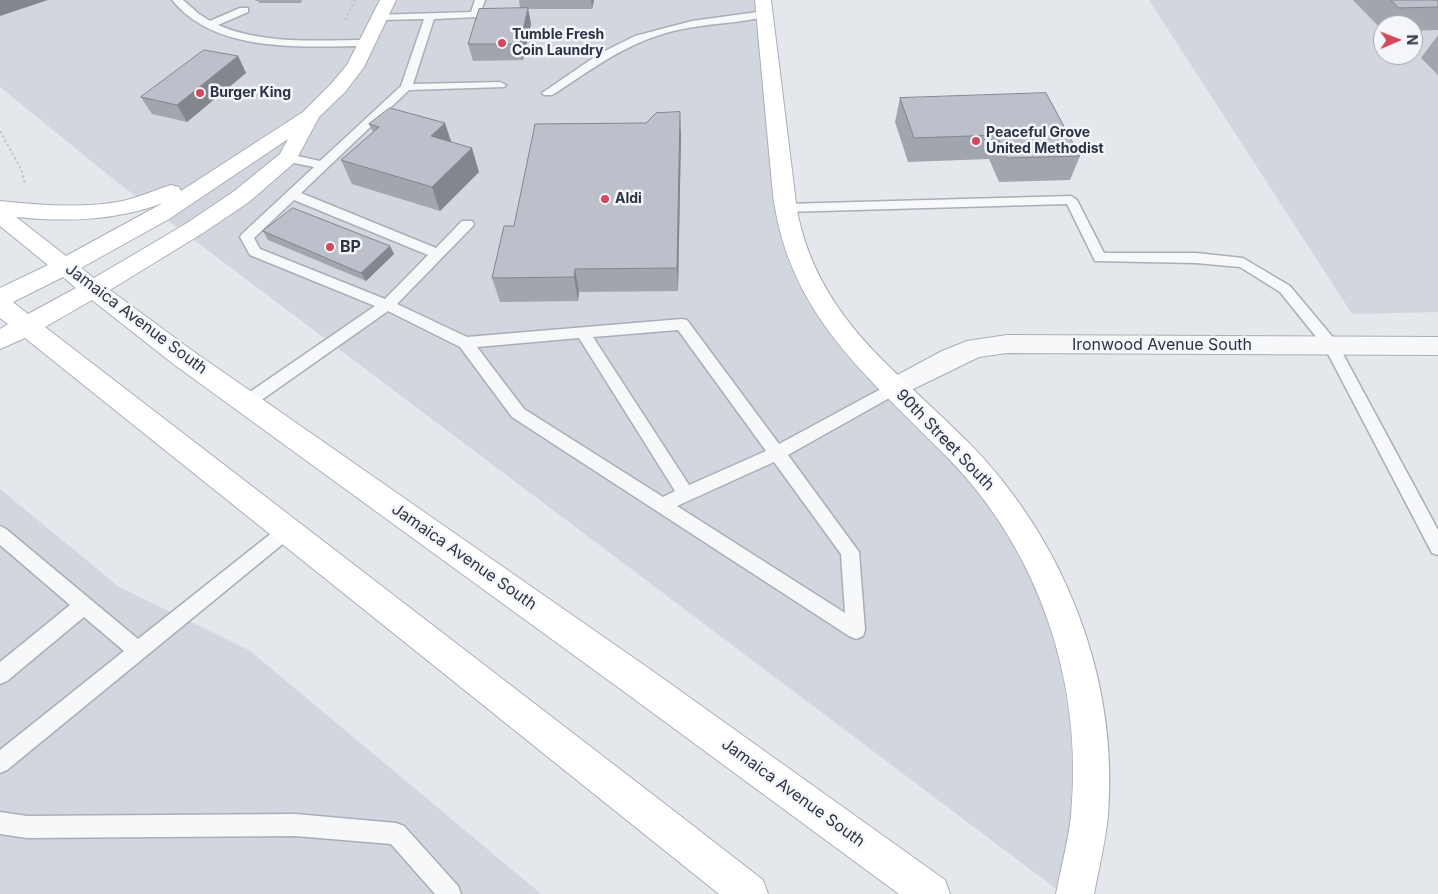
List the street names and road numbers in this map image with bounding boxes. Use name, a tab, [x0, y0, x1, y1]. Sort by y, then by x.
street label: Jamaica Avenue South	[61, 259, 211, 379]
street label: Ironwood Avenue South	[1072, 335, 1252, 355]
street label: 90th Street South	[892, 385, 998, 495]
street label: Jamaica Avenue South	[388, 500, 540, 614]
street label: Jamaica Avenue South	[718, 735, 868, 851]

